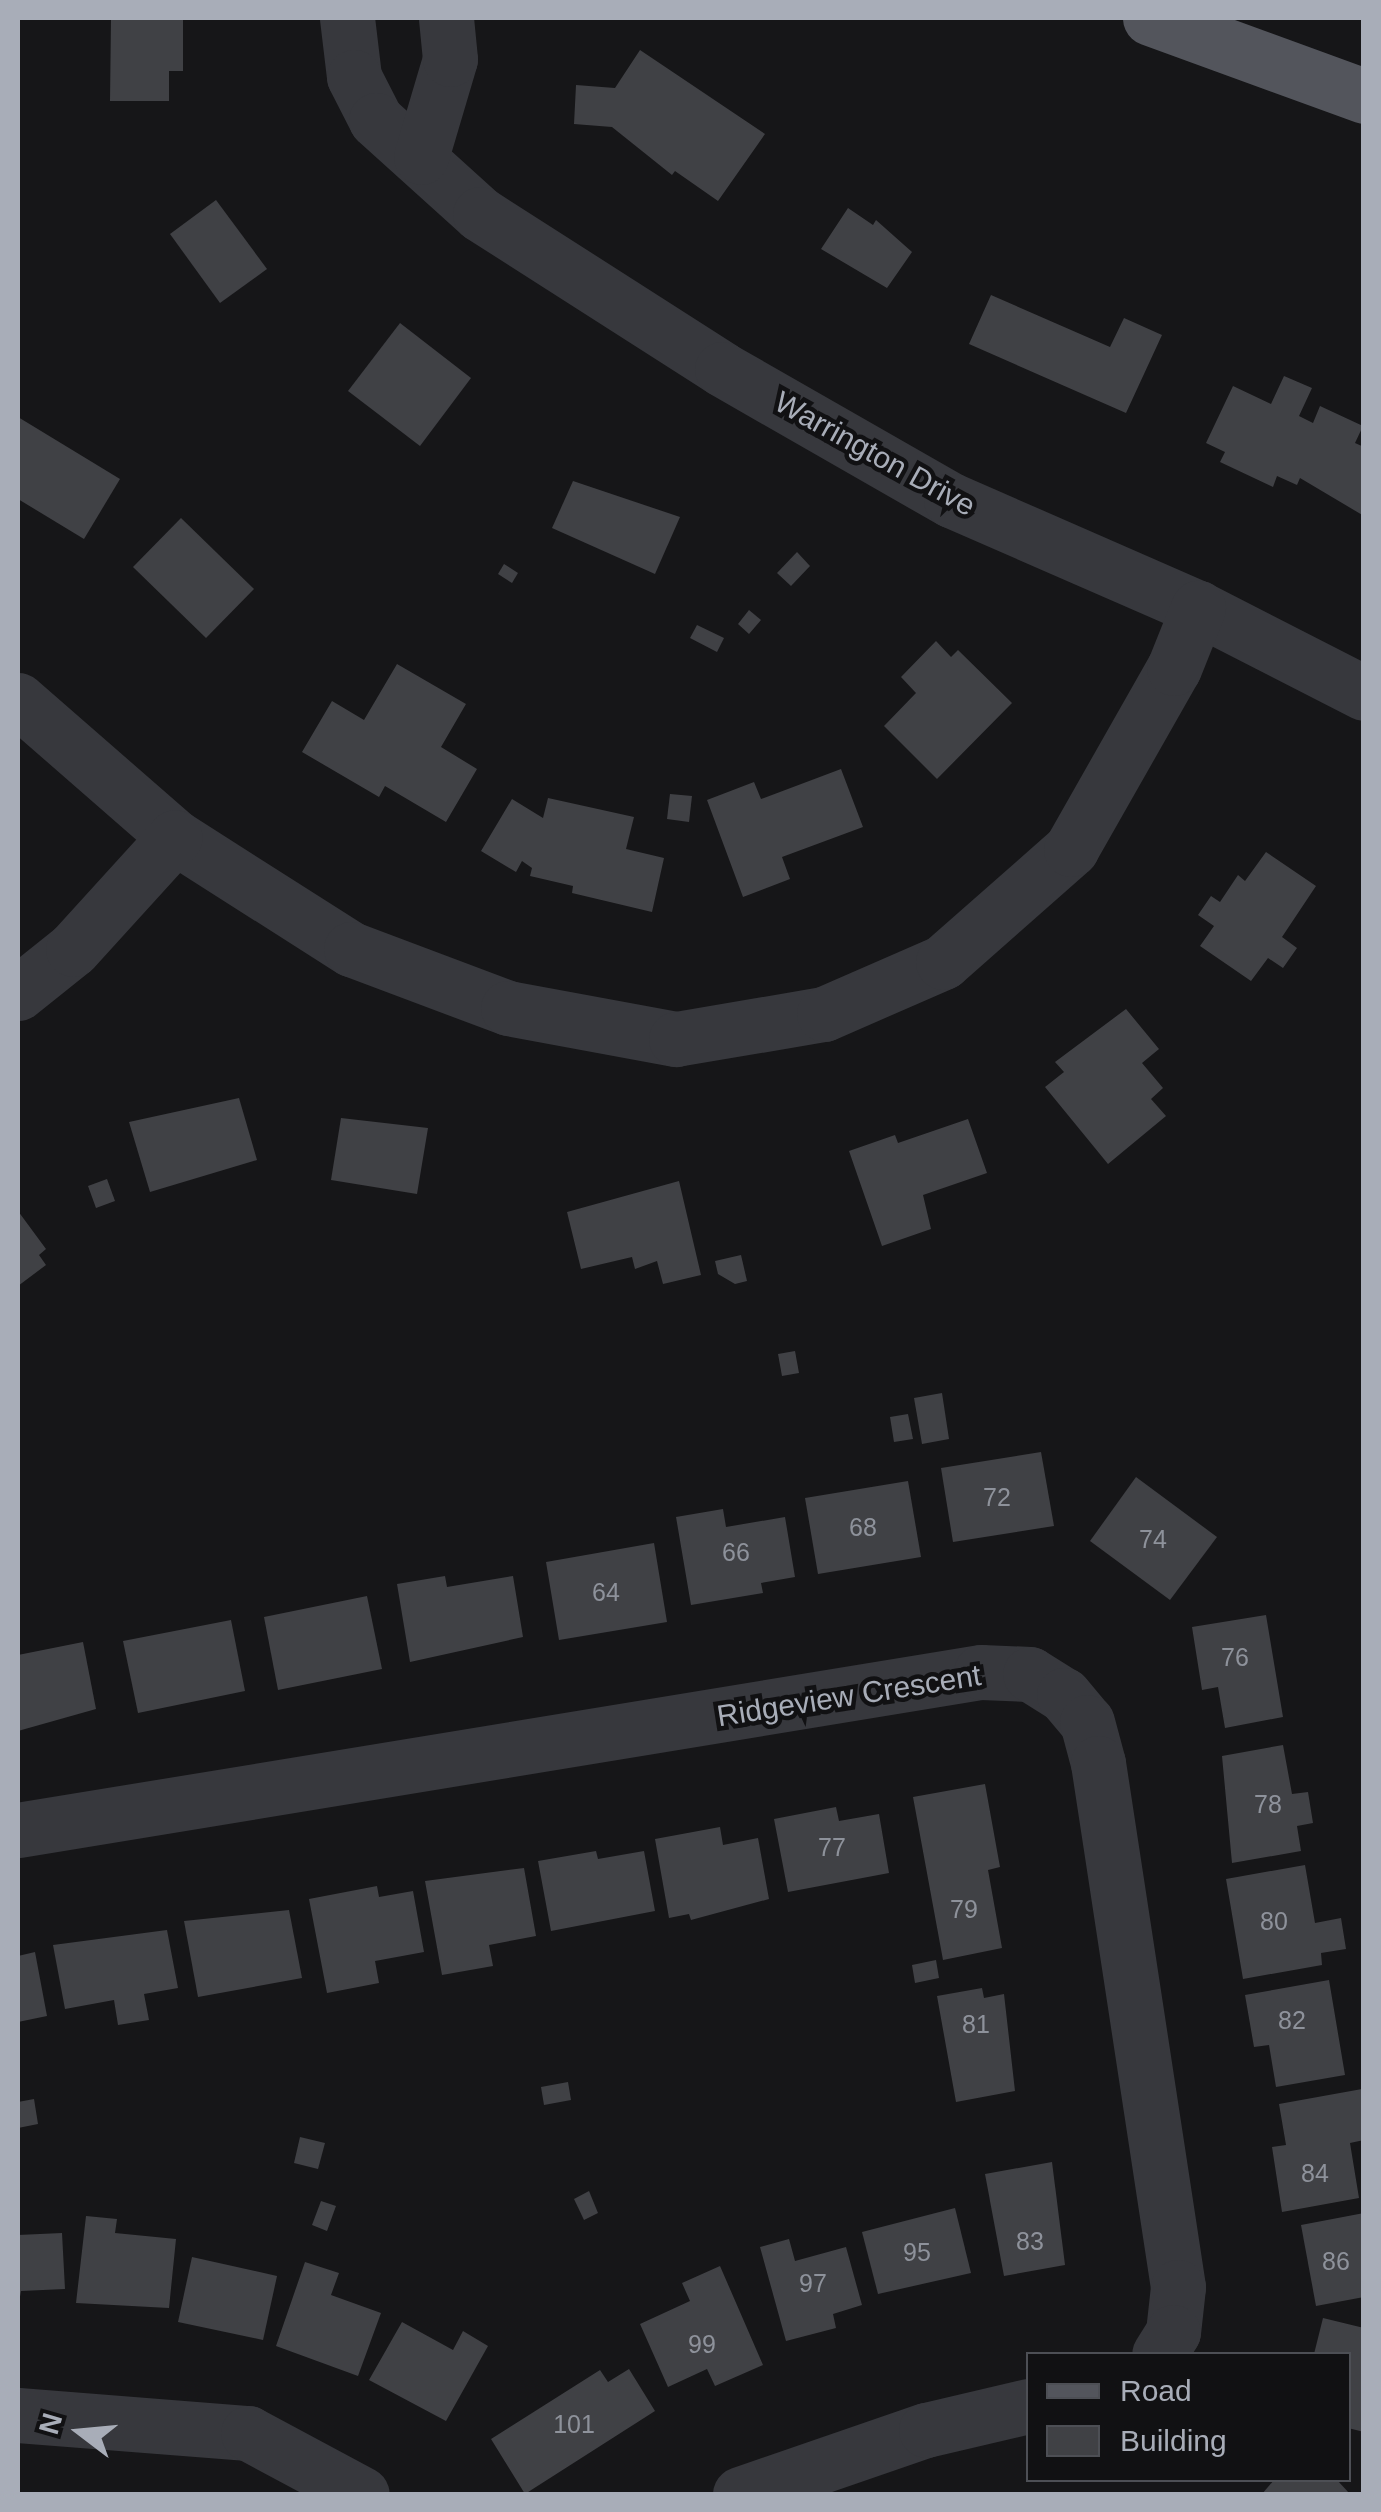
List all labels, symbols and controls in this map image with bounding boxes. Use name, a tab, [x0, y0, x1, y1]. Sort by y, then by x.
street label: Warrington Drive	[768, 384, 982, 524]
house number: 72	[983, 1482, 1011, 1512]
house number: 68	[849, 1512, 877, 1542]
house number: 74	[1139, 1524, 1167, 1554]
house number: 66	[722, 1537, 750, 1567]
house number: 64	[592, 1577, 620, 1607]
house number: 76	[1221, 1642, 1249, 1672]
street label: Ridgeview Crescent	[714, 1657, 984, 1735]
house number: 78	[1254, 1789, 1282, 1819]
house number: 77	[818, 1832, 846, 1862]
house number: 79	[950, 1894, 978, 1924]
house number: 80	[1260, 1906, 1288, 1936]
house number: 82	[1278, 2005, 1306, 2035]
house number: 81	[962, 2009, 990, 2039]
house number: 84	[1301, 2158, 1329, 2188]
house number: 83	[1016, 2226, 1044, 2256]
house number: 95	[903, 2237, 931, 2267]
house number: 86	[1322, 2246, 1350, 2276]
house number: 97	[799, 2268, 827, 2298]
house number: 99	[688, 2329, 716, 2359]
legend	[1026, 2352, 1351, 2482]
text: Road	[1120, 2374, 1192, 2407]
north arrow	[30, 2382, 130, 2482]
house number: 101	[553, 2409, 595, 2439]
text: N	[33, 2410, 68, 2438]
text: Building	[1120, 2424, 1227, 2457]

